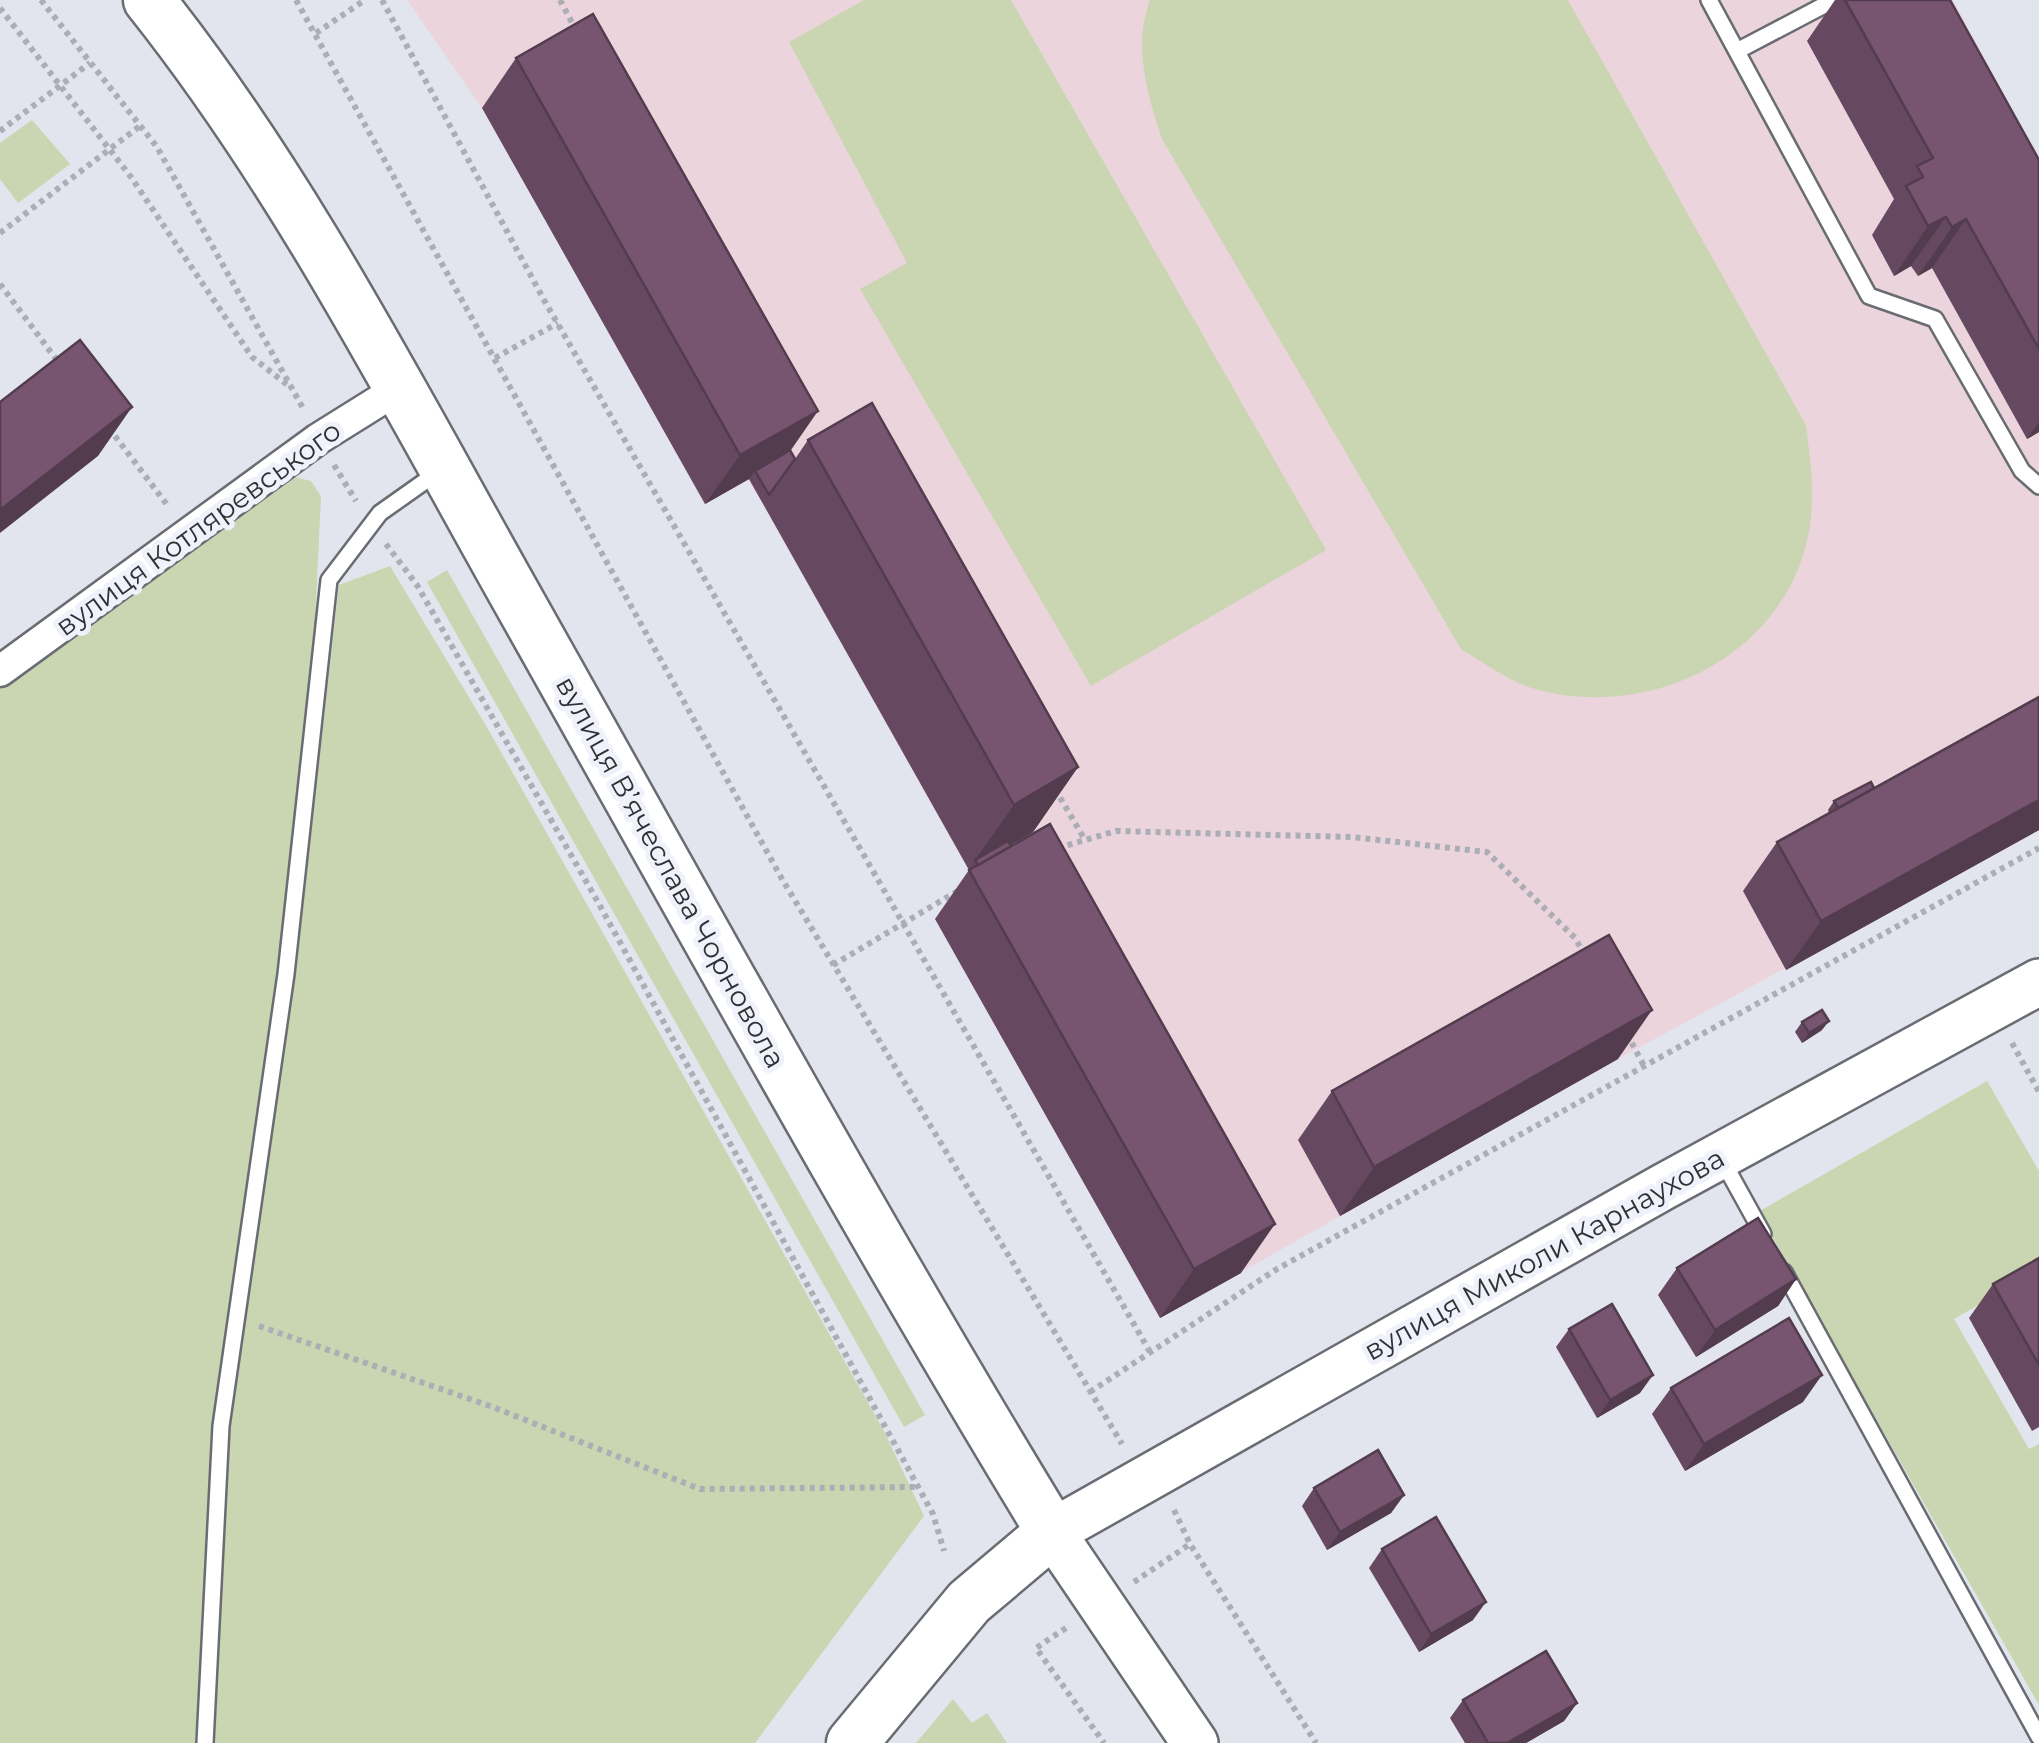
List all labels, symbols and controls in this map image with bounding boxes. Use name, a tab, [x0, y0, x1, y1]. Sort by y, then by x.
street label: вулиця Котляревського	[49, 413, 347, 643]
street label: вулиця Вʼячеслава Чорновола	[549, 670, 793, 1074]
street label: вулиця Миколи Карнаухова	[1358, 1140, 1730, 1368]

